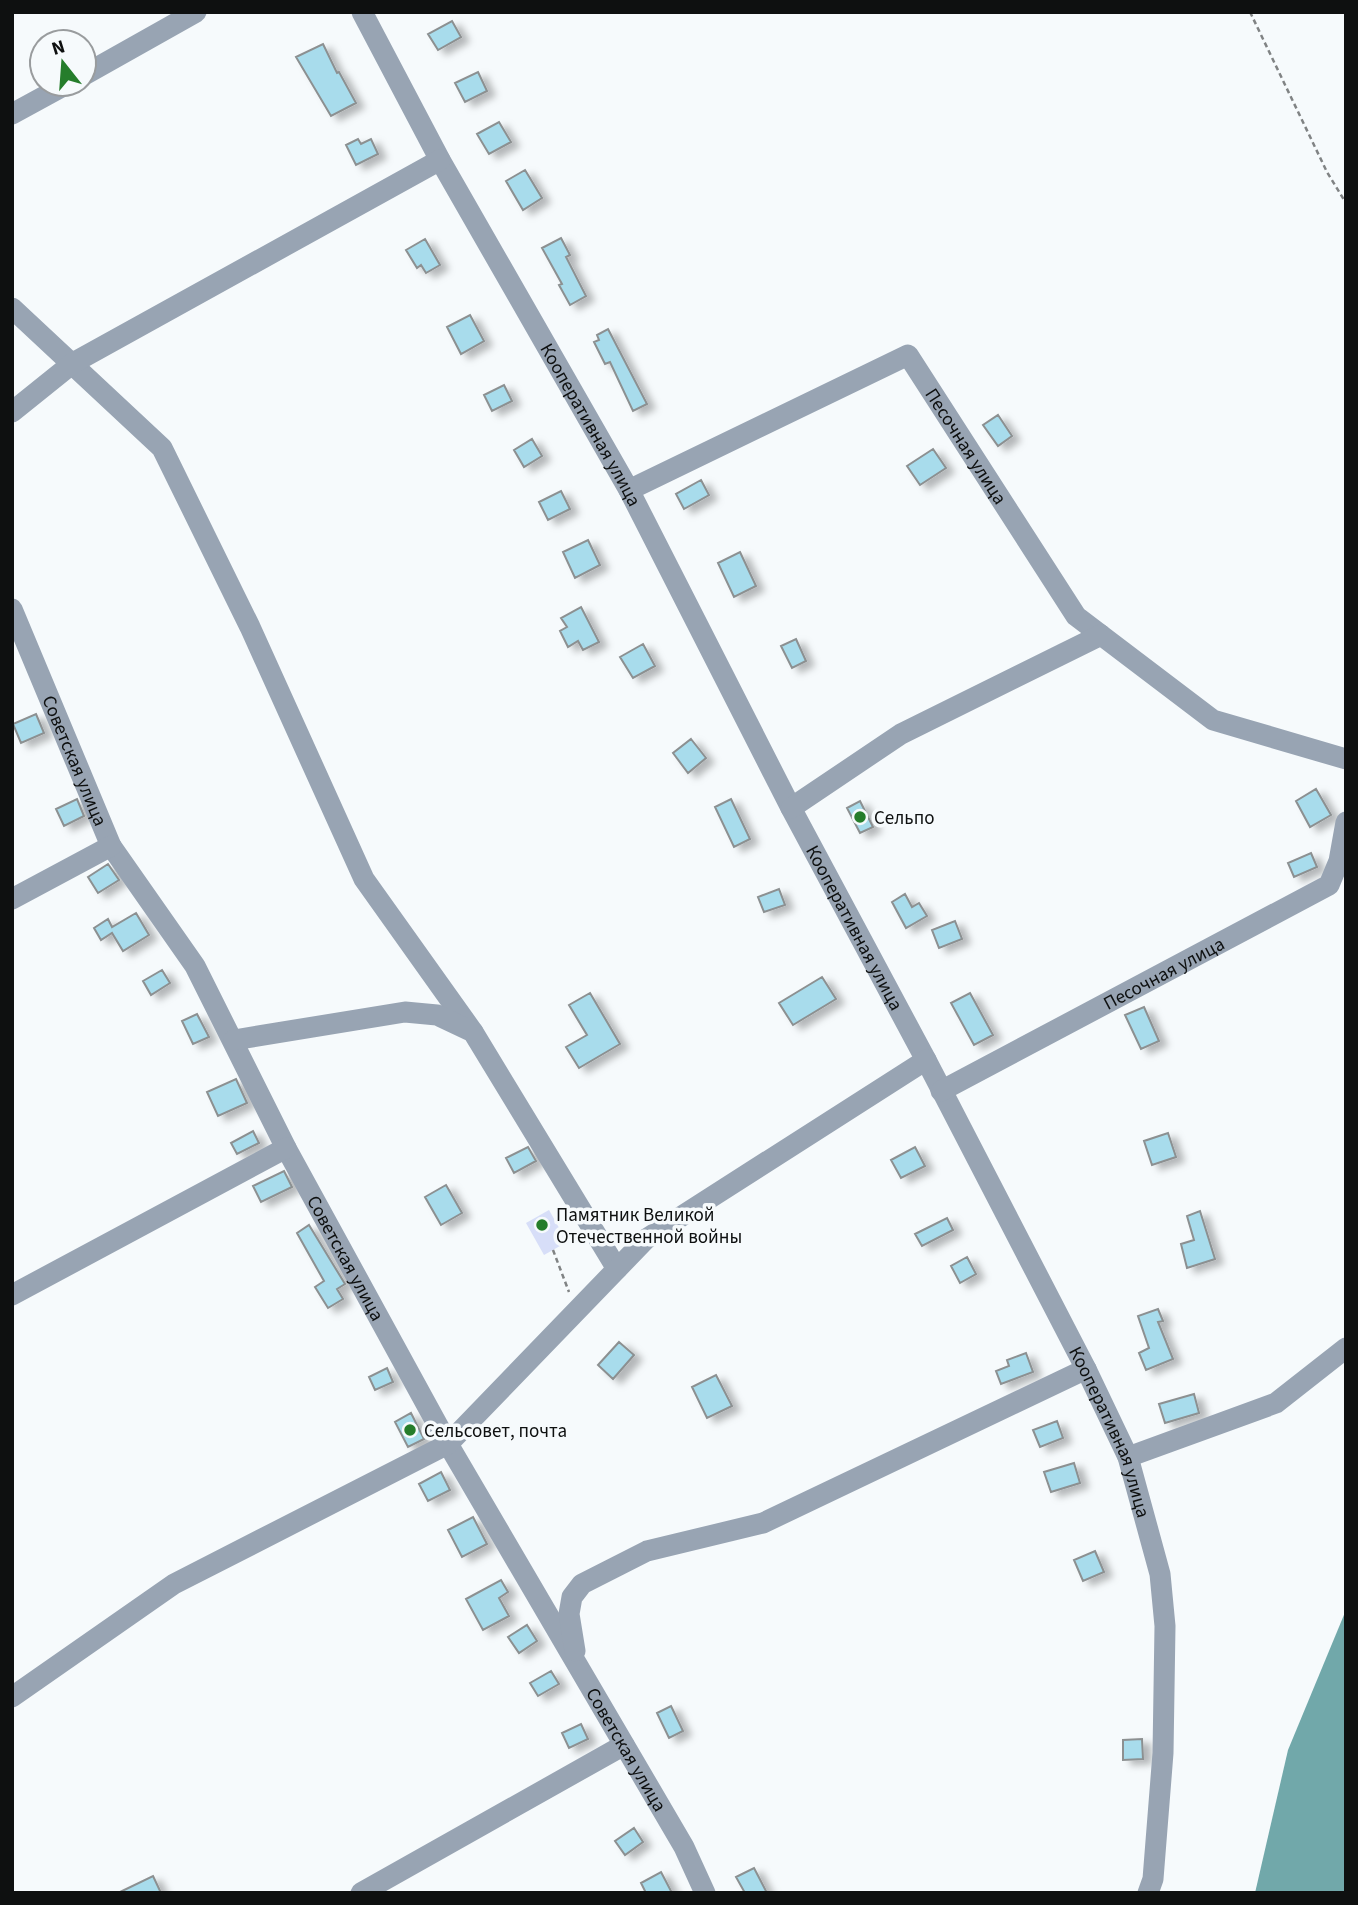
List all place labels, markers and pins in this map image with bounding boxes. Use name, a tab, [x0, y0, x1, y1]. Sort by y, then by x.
place label: Сельпо	[874, 805, 935, 832]
marker: Сельпо	[852, 809, 868, 825]
place label: Памятник Великой Отечественной войны	[556, 1202, 742, 1251]
marker: Памятник Великой Отечественной войны	[534, 1217, 550, 1233]
place label: Сельсовет, почта	[424, 1418, 567, 1445]
marker: Сельсовет, почта	[402, 1422, 418, 1438]

